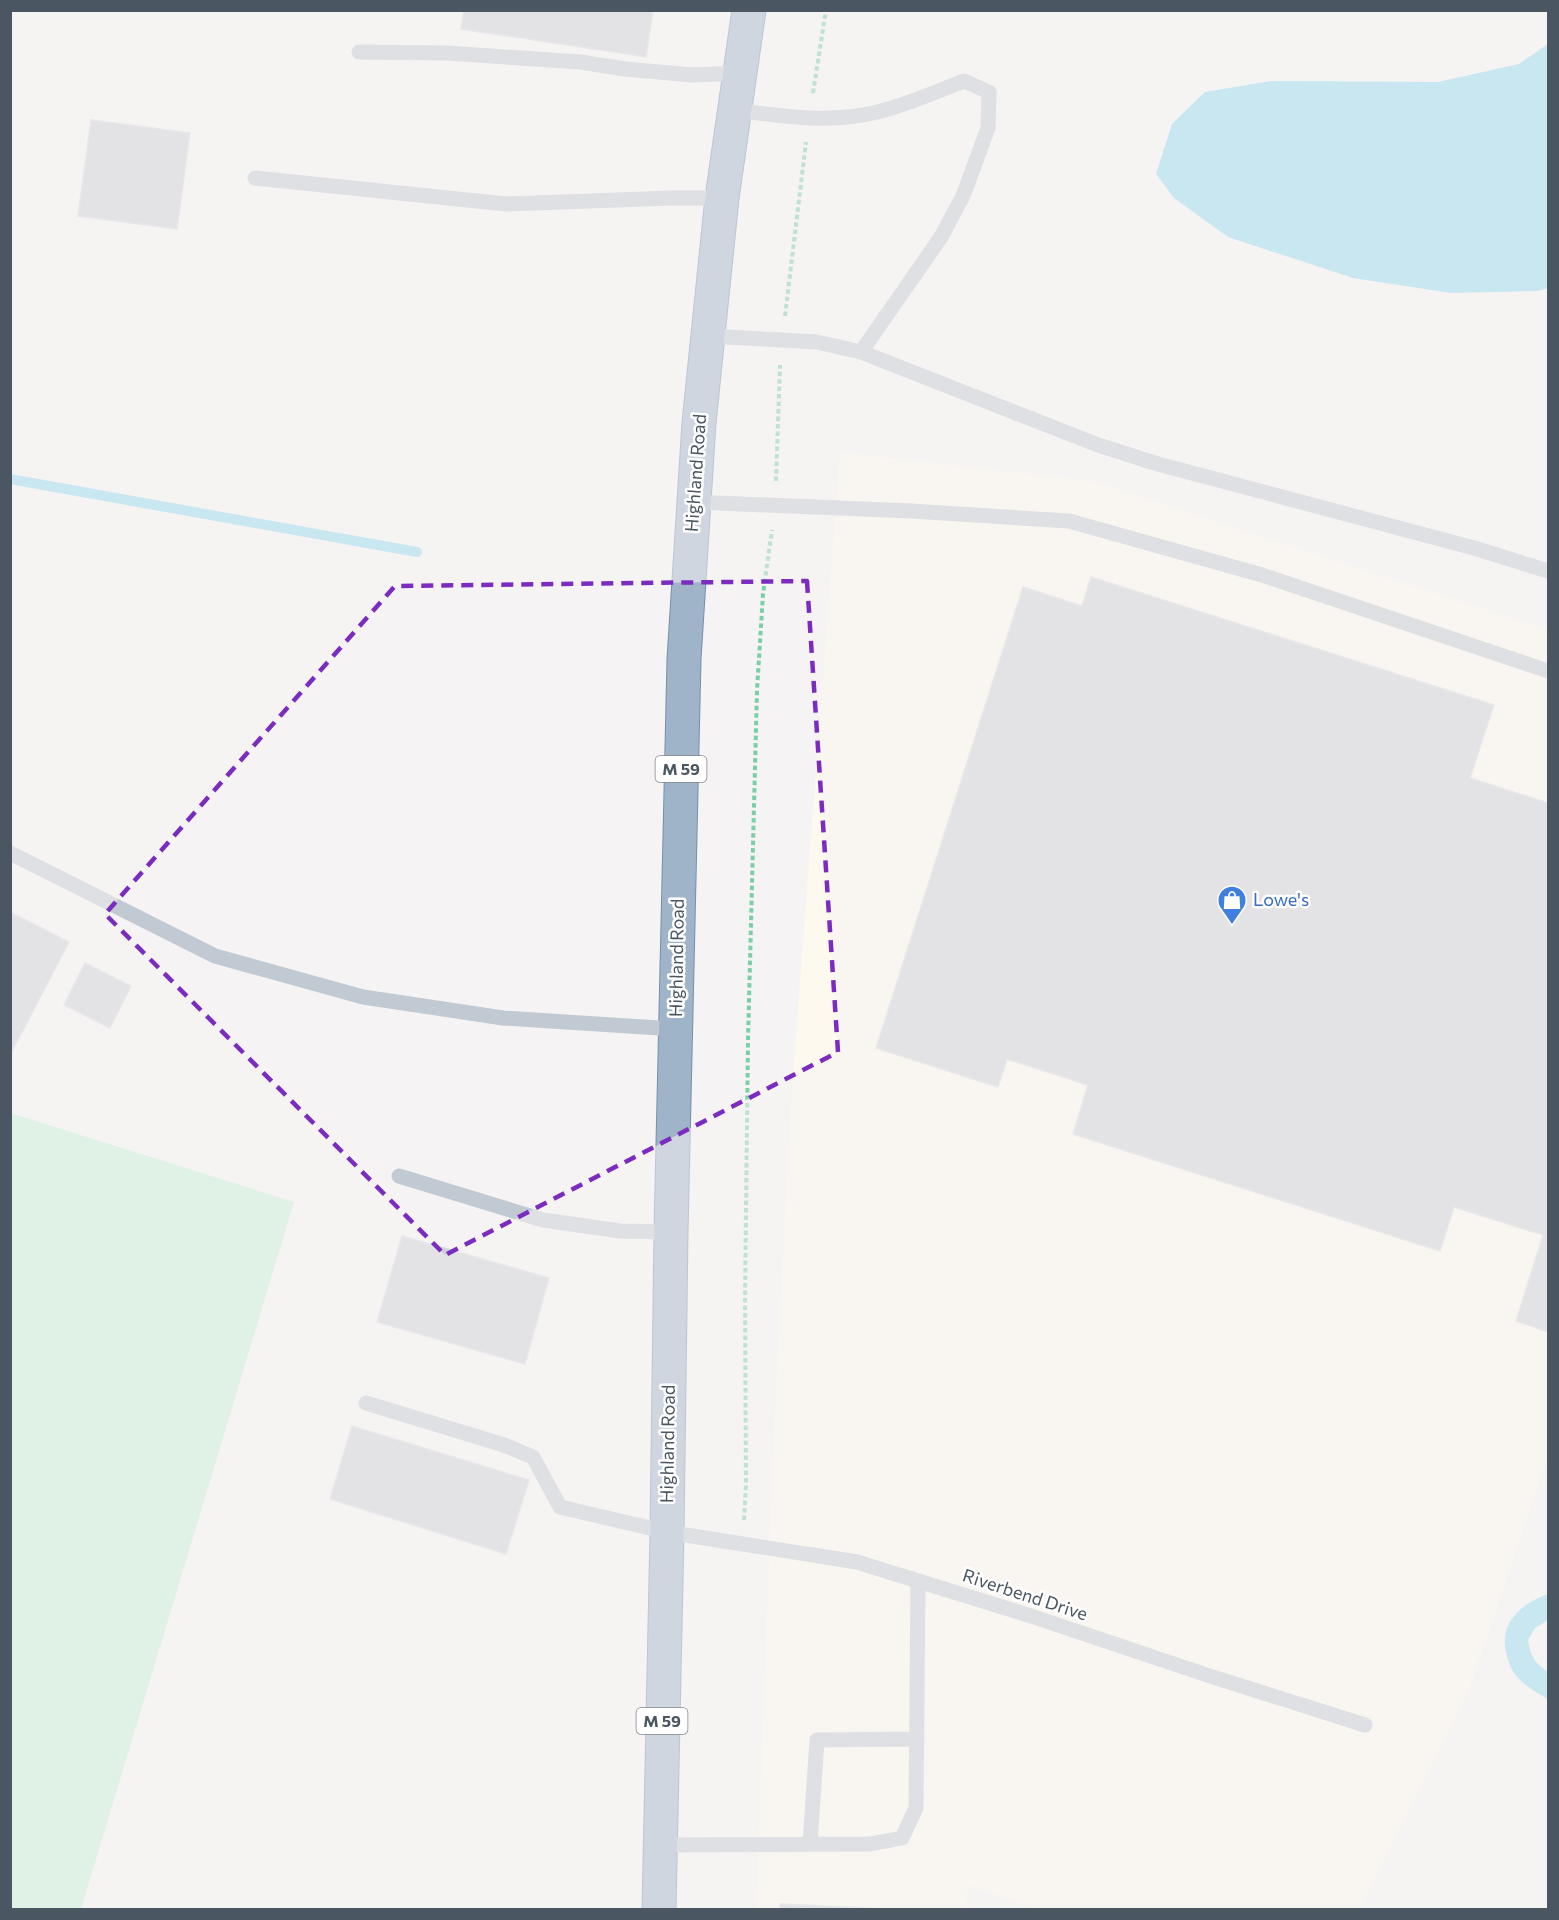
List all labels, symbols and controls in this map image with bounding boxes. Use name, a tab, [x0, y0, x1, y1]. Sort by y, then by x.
street label: Highland Road	[680, 413, 710, 533]
road number: M 59	[656, 756, 706, 782]
shop icon: Lowe's	[1216, 884, 1248, 926]
place label: Lowe's	[1253, 888, 1309, 910]
street label: Highland Road	[664, 899, 688, 1017]
street label: Highland Road	[655, 1385, 679, 1503]
street label: Riverbend Drive	[960, 1563, 1091, 1625]
road number: M 59	[636, 1708, 688, 1734]

